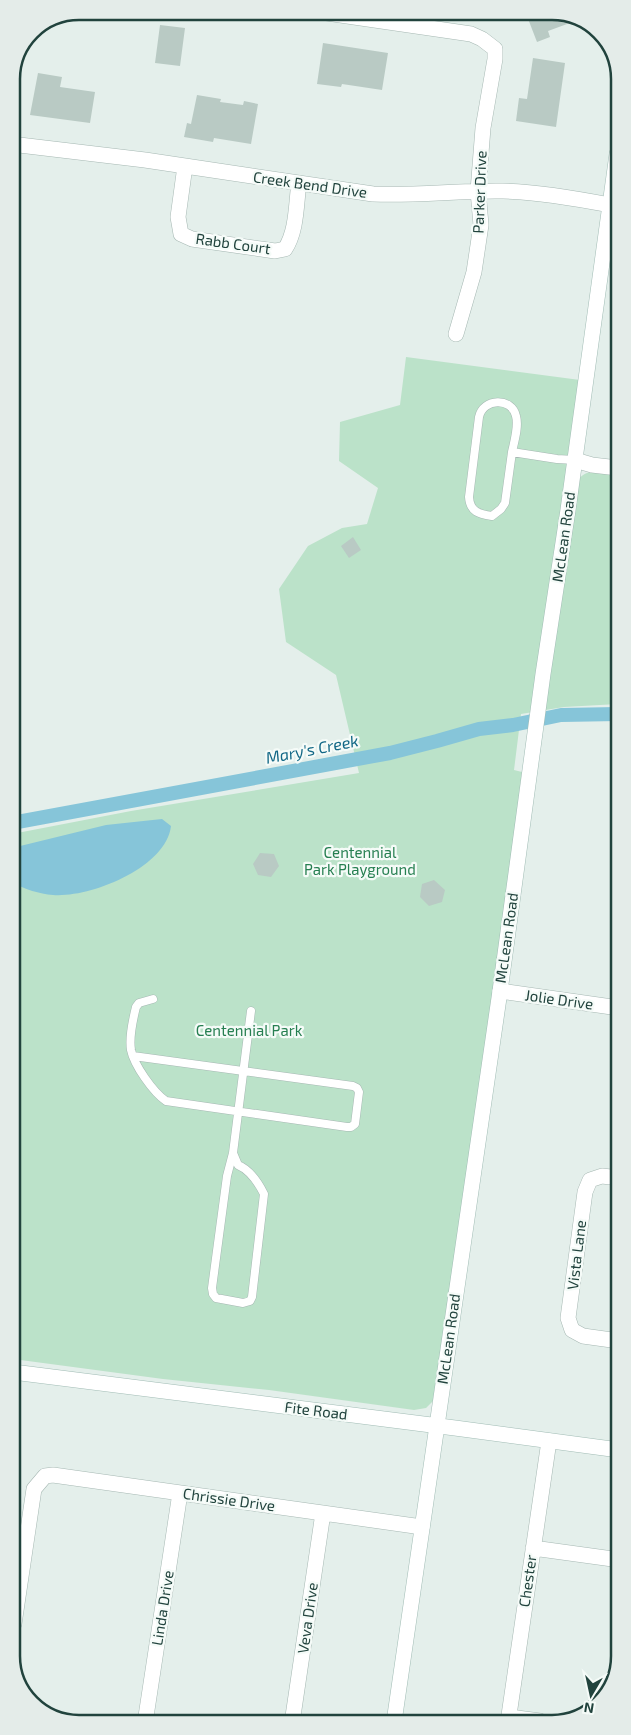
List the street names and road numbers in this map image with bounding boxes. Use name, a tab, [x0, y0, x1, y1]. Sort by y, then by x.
street label: Parker Drive	[469, 150, 489, 234]
street label: Creek Bend Drive	[252, 167, 368, 201]
street label: Rabb Court	[195, 229, 272, 257]
street label: McLean Road	[548, 491, 578, 583]
street label: McLean Road	[491, 892, 521, 984]
street label: Jolie Drive	[524, 985, 594, 1013]
street label: Vista Lane	[563, 1219, 589, 1291]
street label: McLean Road	[433, 1293, 463, 1385]
street label: Fite Road	[284, 1397, 349, 1423]
street label: Chrissie Drive	[182, 1484, 276, 1514]
street label: Chester	[514, 1553, 540, 1608]
street label: Linda Drive	[147, 1569, 177, 1647]
street label: Veva Drive	[293, 1581, 321, 1655]

